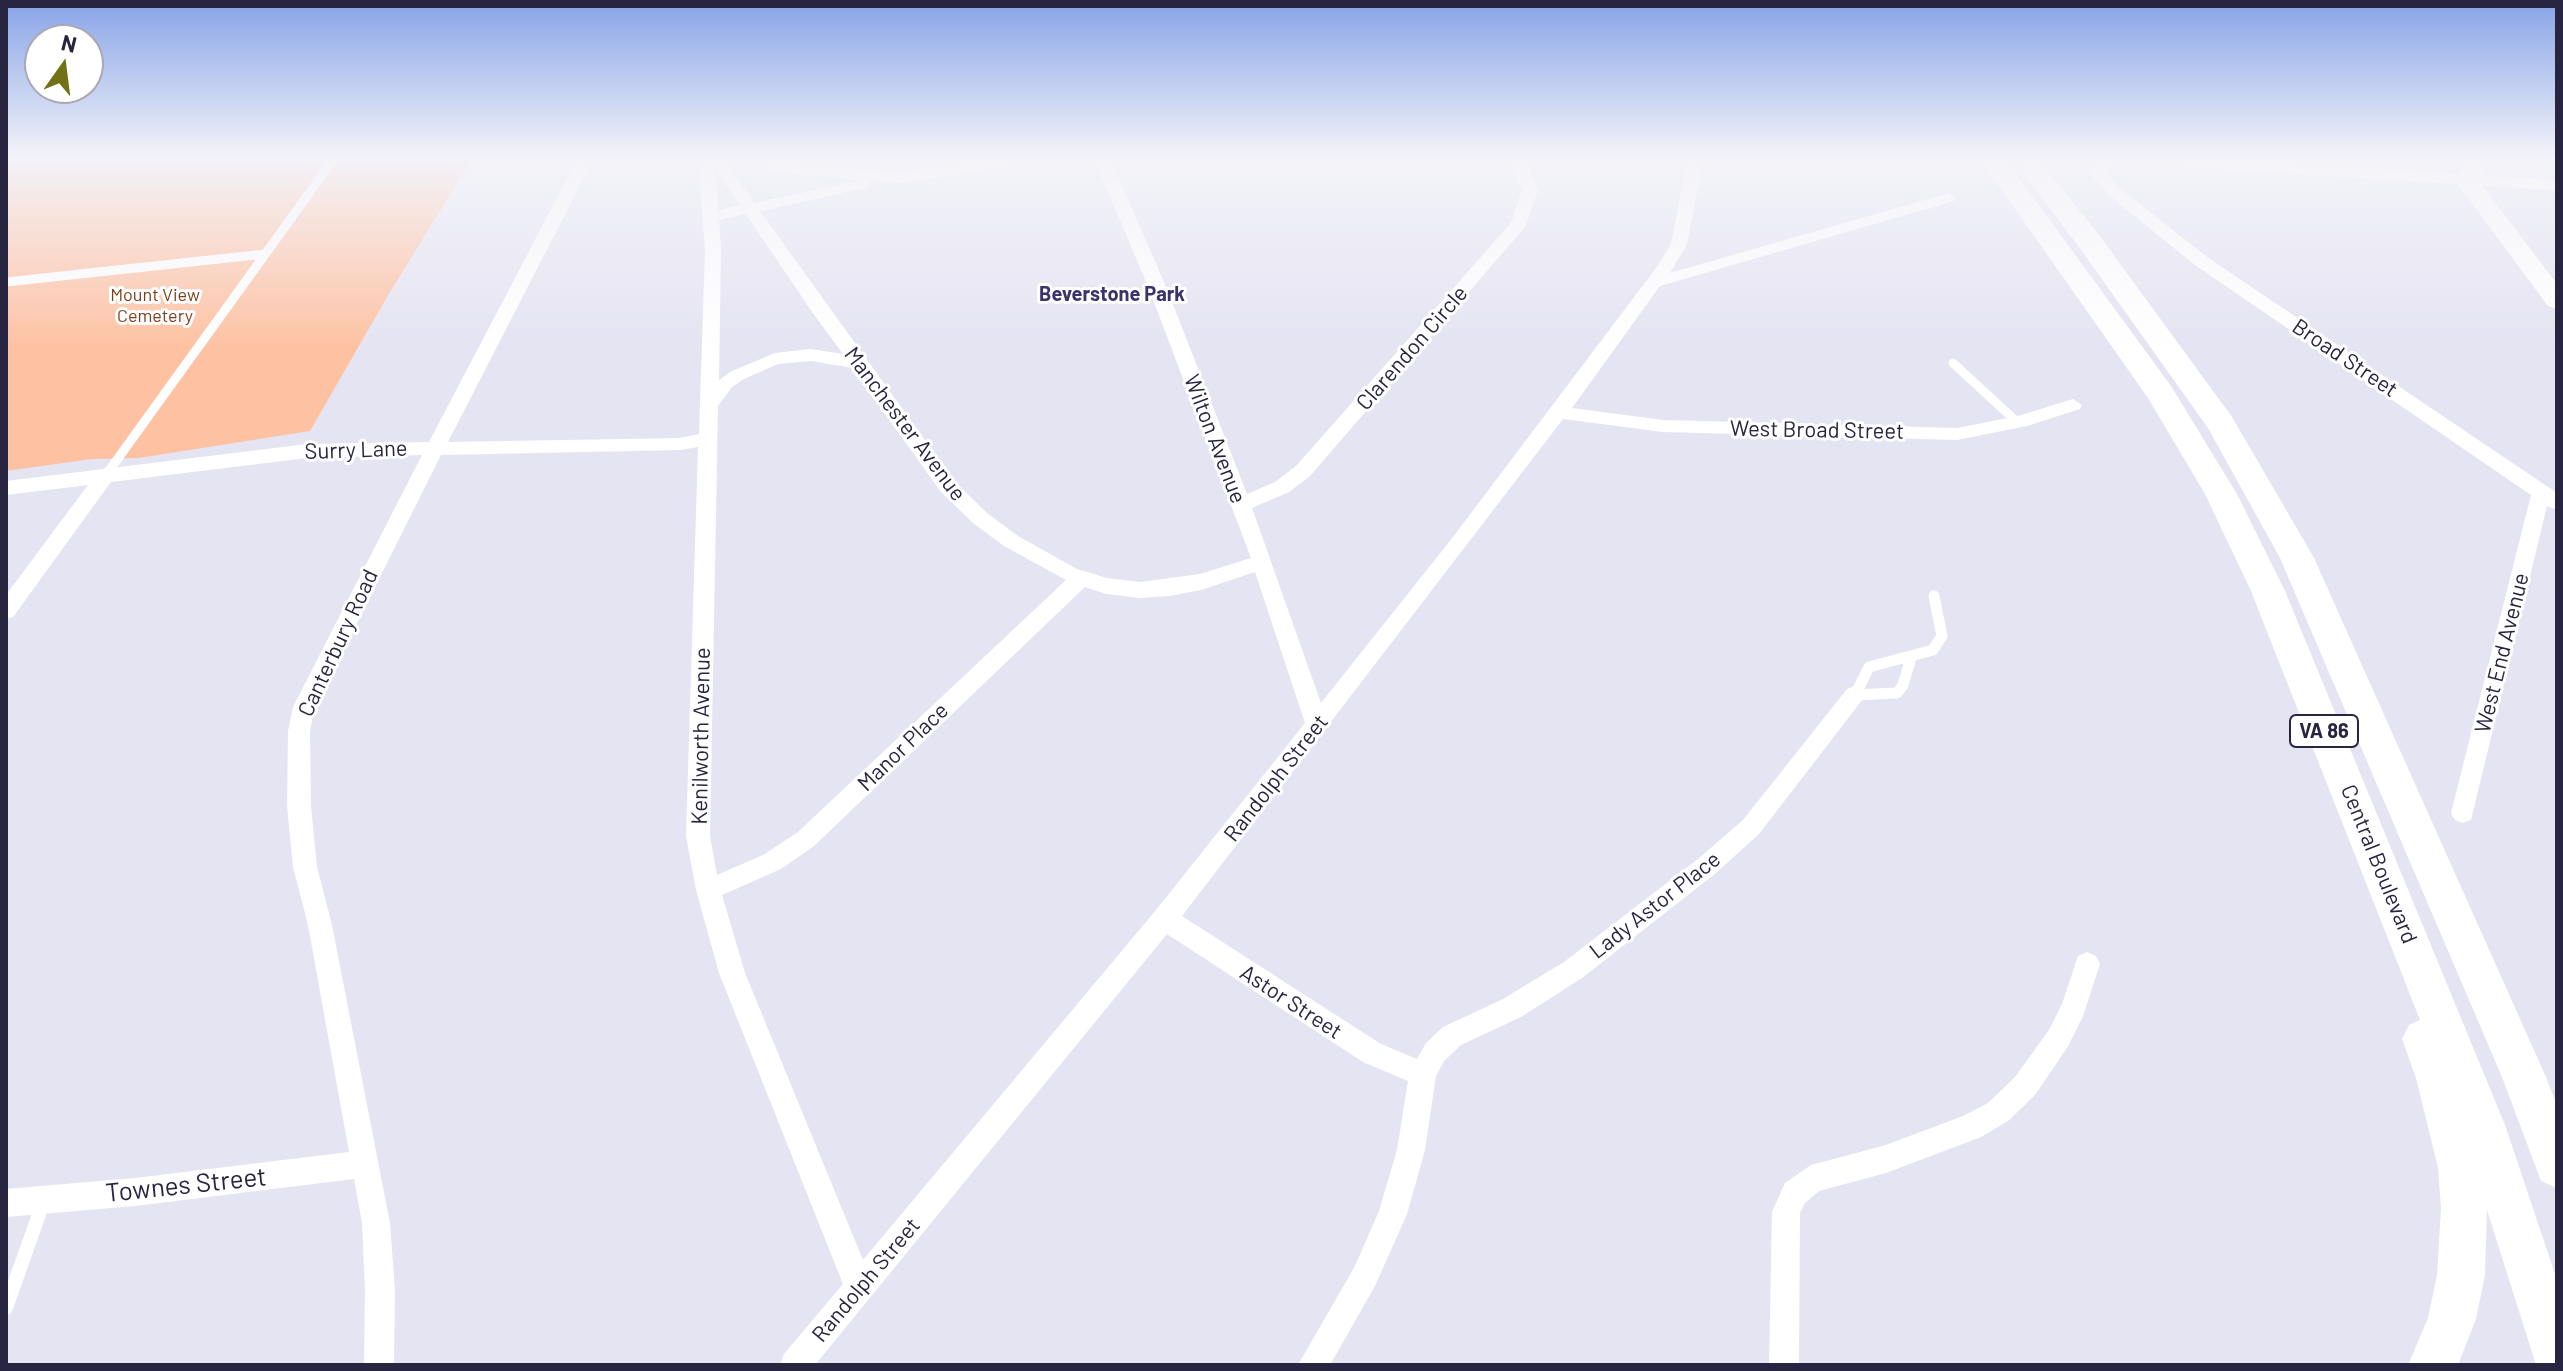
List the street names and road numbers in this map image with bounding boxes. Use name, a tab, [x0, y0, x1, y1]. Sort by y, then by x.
street label: Clarendon Circle	[1351, 280, 1473, 416]
street label: Broad Street	[2287, 313, 2403, 403]
street label: Manchester Avenue	[839, 342, 971, 506]
street label: Wilton Avenue	[1178, 371, 1252, 507]
street label: West Broad Street	[1730, 415, 1904, 445]
street label: Surry Lane	[304, 435, 408, 465]
street label: Canterbury Road	[292, 565, 384, 721]
street label: West End Avenue	[2469, 570, 2535, 736]
street label: Kenilworth Avenue	[686, 647, 716, 825]
street label: Manor Place	[852, 697, 954, 797]
street label: Randolph Street	[1218, 709, 1334, 847]
road number: VA 86	[2290, 715, 2358, 747]
street label: Central Boulevard	[2335, 781, 2423, 947]
street label: Lady Astor Place	[1584, 846, 1726, 964]
street label: Astor Street	[1235, 959, 1347, 1045]
street label: Townes Street	[104, 1161, 268, 1209]
street label: Randolph Street	[806, 1213, 926, 1347]

